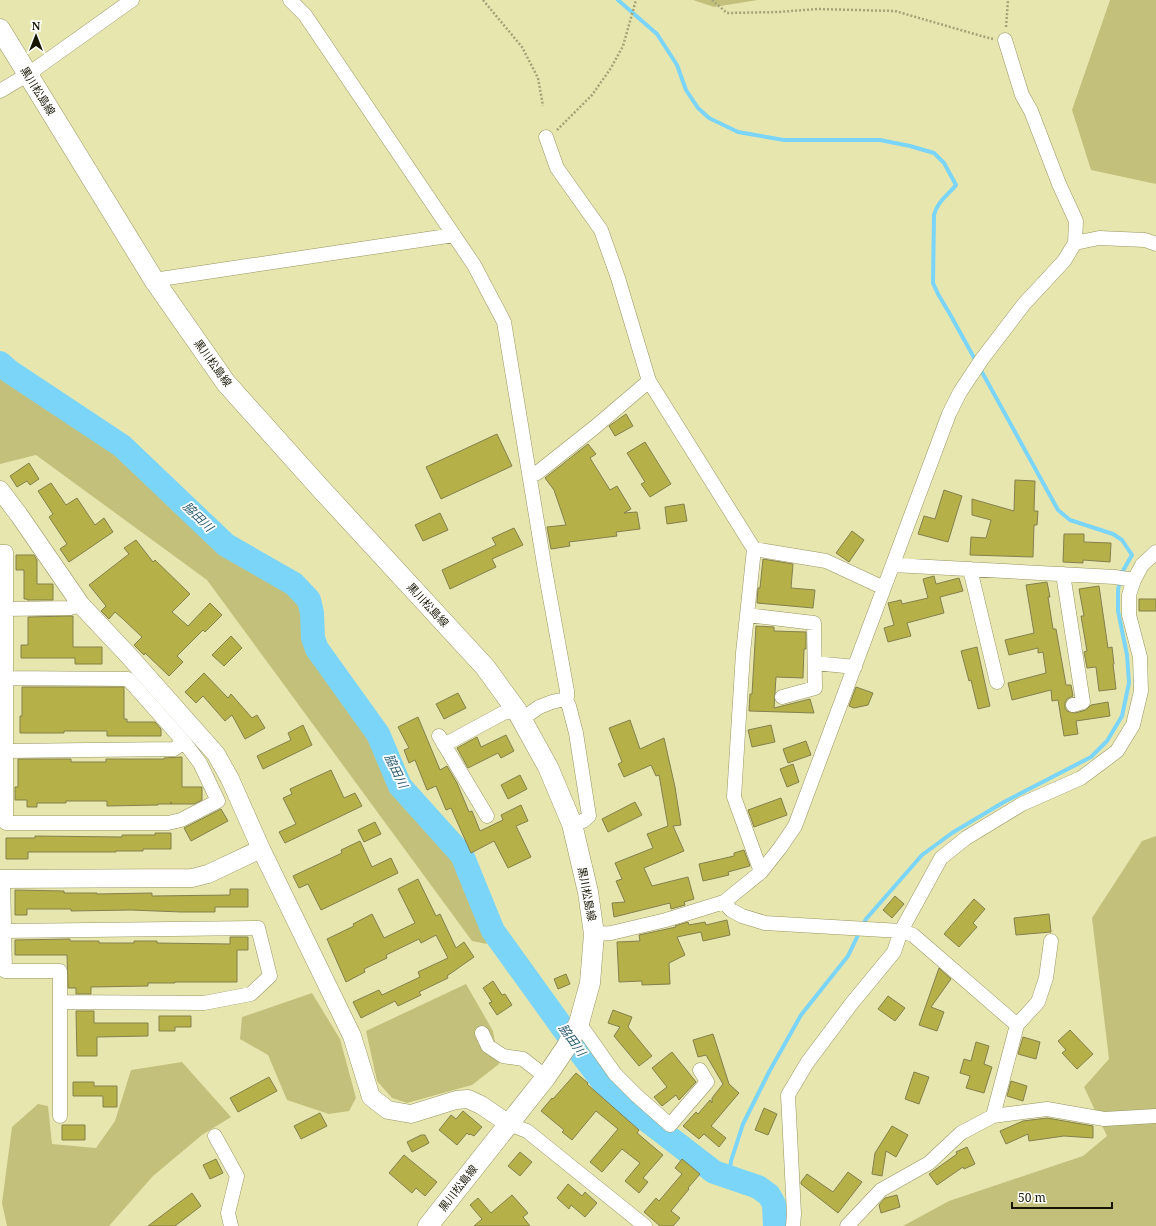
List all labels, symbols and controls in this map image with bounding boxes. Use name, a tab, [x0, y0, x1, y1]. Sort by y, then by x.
north arrow	[16, 16, 56, 56]
text: N	[32, 18, 41, 33]
street label: 黒川松島線	[17, 63, 59, 118]
street label: 黒川松島線	[191, 336, 236, 389]
water label: 脇田川	[179, 498, 219, 537]
street label: 黒川松島線	[404, 579, 453, 630]
water label: 脇田川	[381, 751, 413, 792]
street label: 黒川松島線	[575, 865, 600, 922]
water label: 脇田川	[555, 1020, 591, 1061]
street label: 黒川松島線	[435, 1161, 480, 1214]
scale bar	[1012, 1184, 1112, 1210]
text: 50 m	[1018, 1189, 1046, 1206]

